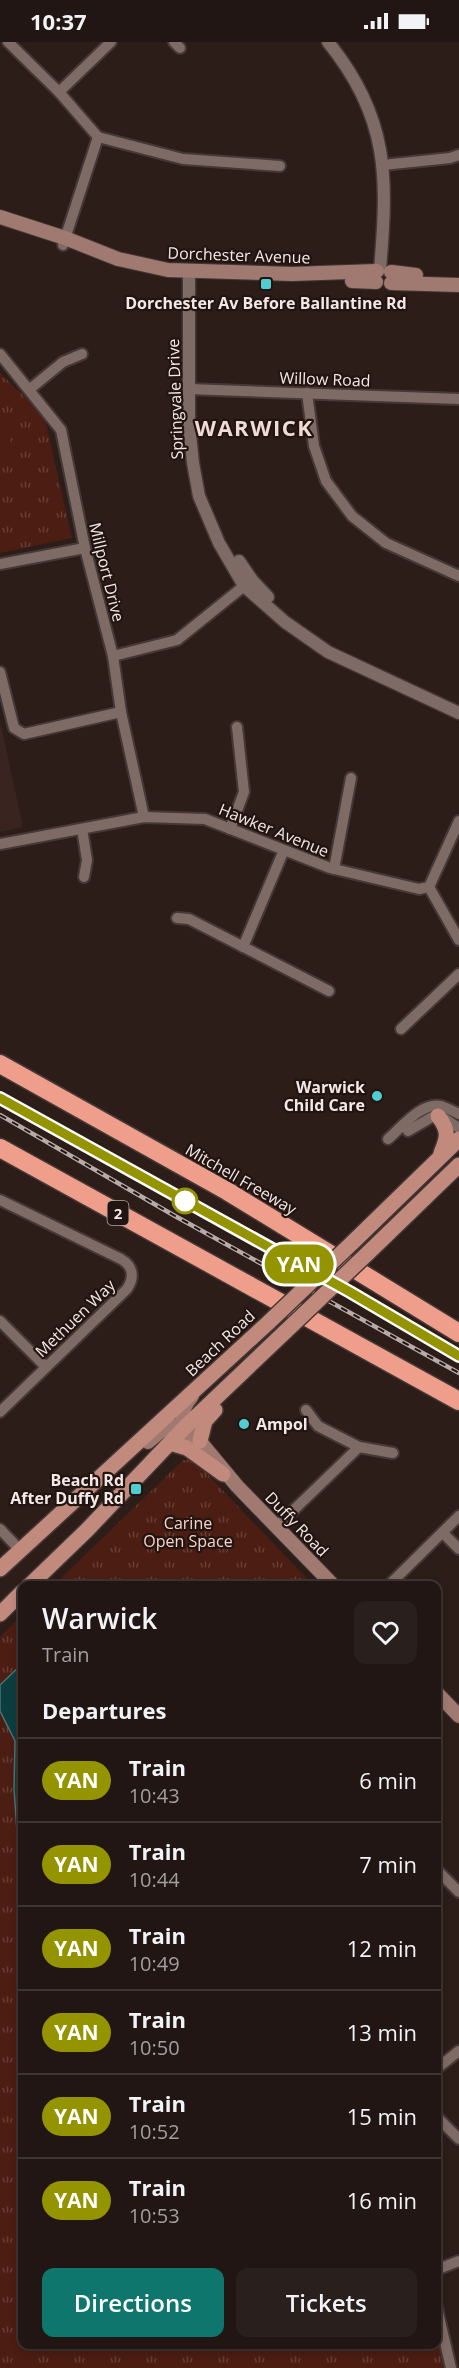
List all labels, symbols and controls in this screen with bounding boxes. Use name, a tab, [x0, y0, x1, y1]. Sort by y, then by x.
text: 10:37	[30, 6, 87, 36]
street label: Dorchester Avenue	[167, 242, 311, 268]
marker: Dorchester Av Before Ballantine Rd	[259, 277, 273, 291]
place label: Dorchester Av Before Ballantine Rd	[125, 292, 407, 314]
street label: Springvale Drive	[162, 338, 188, 460]
street label: Willow Road	[279, 366, 371, 392]
district label: WARWICK	[195, 412, 313, 442]
street label: Millport Drive	[84, 520, 130, 624]
street label: Hawker Avenue	[216, 798, 332, 862]
place label: Warwick Child Care	[284, 1076, 365, 1116]
marker: Warwick Child Care	[370, 1089, 384, 1103]
street label: Mitchell Freeway	[181, 1138, 301, 1220]
unlabelled marker	[172, 1188, 198, 1214]
road number: 2	[108, 1201, 128, 1225]
line badge: YAN	[264, 1244, 334, 1284]
text: YAN	[277, 1250, 321, 1278]
street label: Methuen Way	[30, 1274, 121, 1362]
street label: Beach Road	[180, 1305, 260, 1381]
place label: Ampol	[256, 1413, 308, 1435]
marker: Ampol	[237, 1417, 251, 1431]
place label: Beach Rd After Duffy Rd	[10, 1469, 124, 1509]
marker: Beach Rd After Duffy Rd	[129, 1482, 143, 1496]
street label: Duffy Road	[260, 1487, 334, 1561]
park label: Carine Open Space	[143, 1512, 233, 1552]
text: Warwick	[42, 1599, 157, 1637]
button: heart	[354, 1601, 417, 1664]
text: Train	[42, 1641, 90, 1668]
text: Departures	[42, 1695, 166, 1725]
text: Train	[129, 1752, 186, 1782]
text: 6 min	[359, 1765, 417, 1795]
text: YAN	[54, 1766, 99, 1794]
text: 10:43	[129, 1782, 180, 1809]
text: Train	[129, 1836, 186, 1866]
text: 7 min	[359, 1849, 417, 1879]
text: YAN	[54, 1850, 99, 1878]
text: 10:44	[129, 1866, 180, 1893]
text: Train	[129, 1920, 186, 1950]
text: 12 min	[347, 1933, 417, 1963]
text: YAN	[54, 1934, 99, 1962]
text: 10:49	[129, 1950, 180, 1977]
text: Train	[129, 2004, 186, 2034]
text: 13 min	[347, 2017, 417, 2047]
text: YAN	[54, 2018, 99, 2046]
text: 10:50	[129, 2034, 180, 2061]
text: Train	[129, 2088, 186, 2118]
text: 15 min	[347, 2101, 417, 2131]
text: YAN	[54, 2102, 99, 2130]
text: 10:52	[129, 2118, 180, 2145]
text: Train	[129, 2172, 186, 2202]
text: 16 min	[347, 2185, 417, 2215]
text: YAN	[54, 2186, 99, 2214]
text: 10:53	[129, 2202, 180, 2229]
button: Directions	[42, 2268, 224, 2337]
button: Tickets	[236, 2268, 417, 2337]

